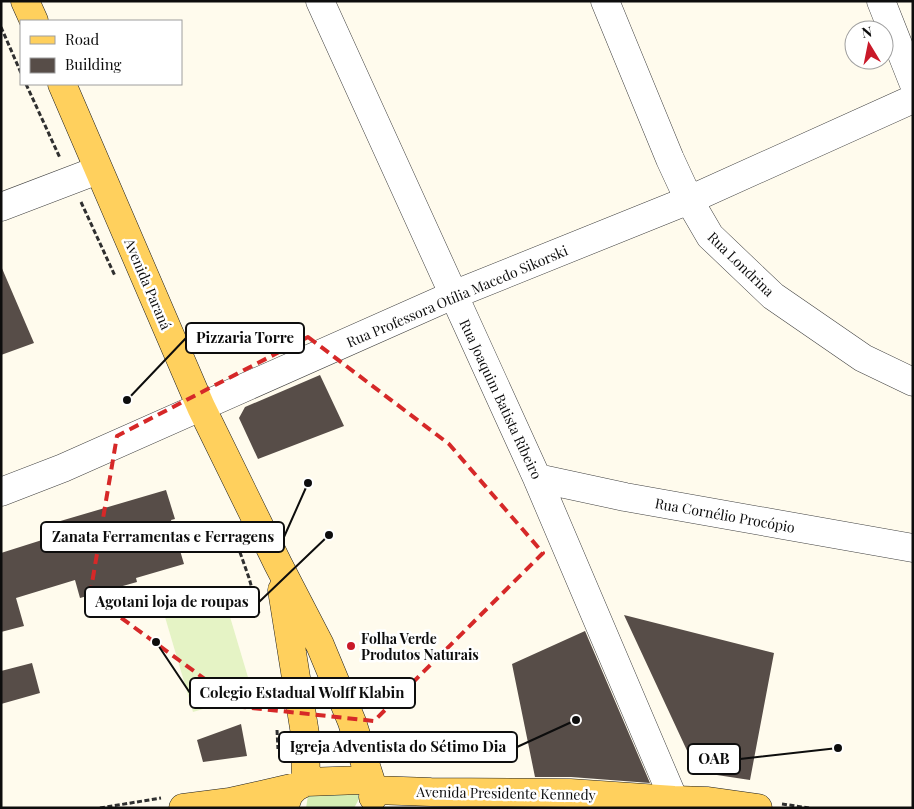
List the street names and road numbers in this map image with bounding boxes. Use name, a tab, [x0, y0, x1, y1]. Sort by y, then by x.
street label: Rua Londrina	[704, 227, 778, 301]
street label: Avenida Paraná	[120, 235, 176, 332]
street label: Rua Professora Otília Macedo Sikorski	[343, 241, 571, 351]
street label: Rua Joaquim Batista Ribeiro	[455, 316, 547, 482]
street label: Rua Cornélio Procópio	[653, 493, 797, 537]
street label: Avenida Presidente Kennedy	[415, 782, 596, 804]

